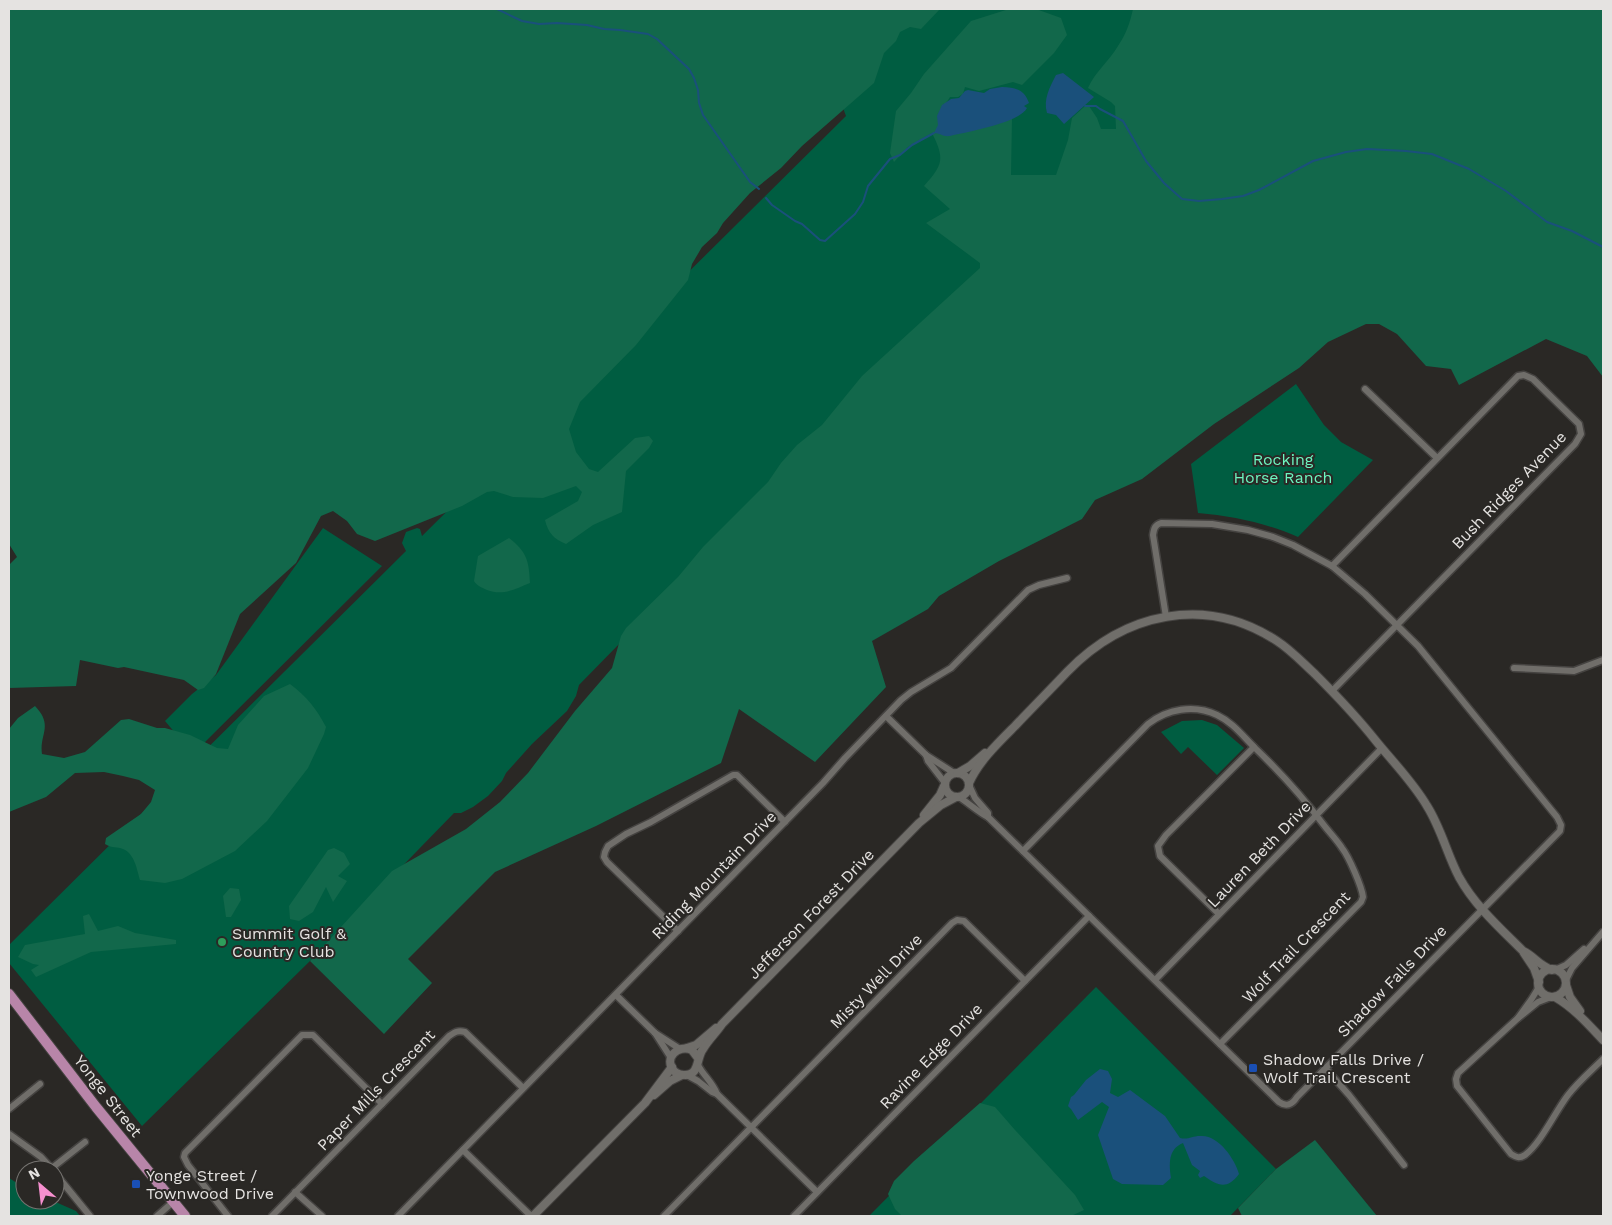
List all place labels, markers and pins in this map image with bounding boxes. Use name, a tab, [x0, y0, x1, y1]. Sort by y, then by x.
place label: Summit Golf & Country Club	[232, 924, 347, 961]
marker: Summit Golf & Country Club	[216, 936, 228, 948]
place label: Shadow Falls Drive / Wolf Trail Crescent	[1263, 1050, 1424, 1087]
marker: Shadow Falls Drive / Wolf Trail Crescent	[1247, 1062, 1259, 1074]
place label: Yonge Street / Townwood Drive	[146, 1166, 274, 1203]
marker: Yonge Street / Townwood Drive	[130, 1178, 142, 1190]

